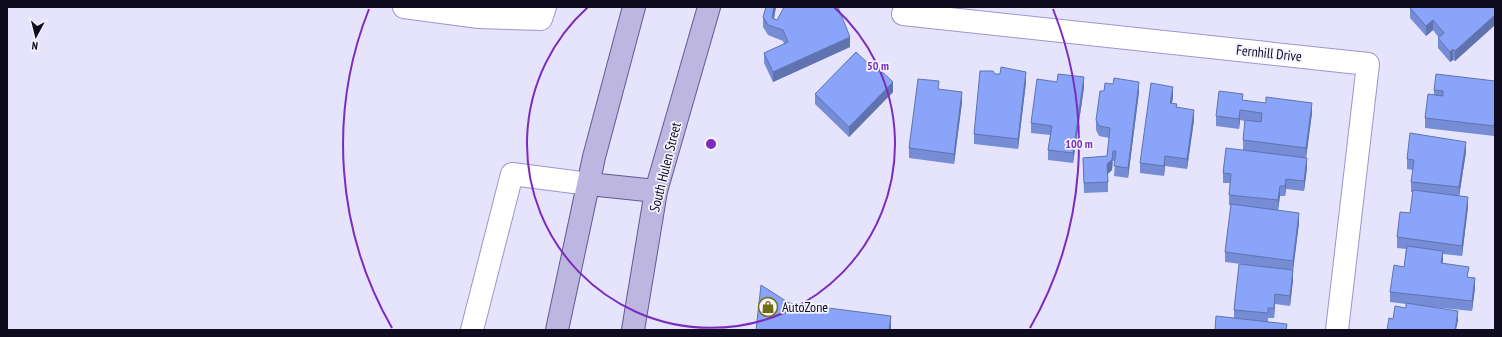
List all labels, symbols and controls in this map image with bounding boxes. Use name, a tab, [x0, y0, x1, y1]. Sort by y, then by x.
north arrow	[16, 16, 56, 56]
text: N	[31, 39, 39, 53]
street label: Fernhill Drive	[1235, 41, 1303, 65]
text: 50 m	[867, 58, 889, 73]
street label: South Hulen Street	[645, 120, 685, 214]
text: 100 m	[1065, 136, 1093, 151]
centre of rings	[704, 137, 718, 151]
shop icon: AutoZone	[757, 296, 779, 318]
place label: AutoZone	[782, 298, 828, 316]

